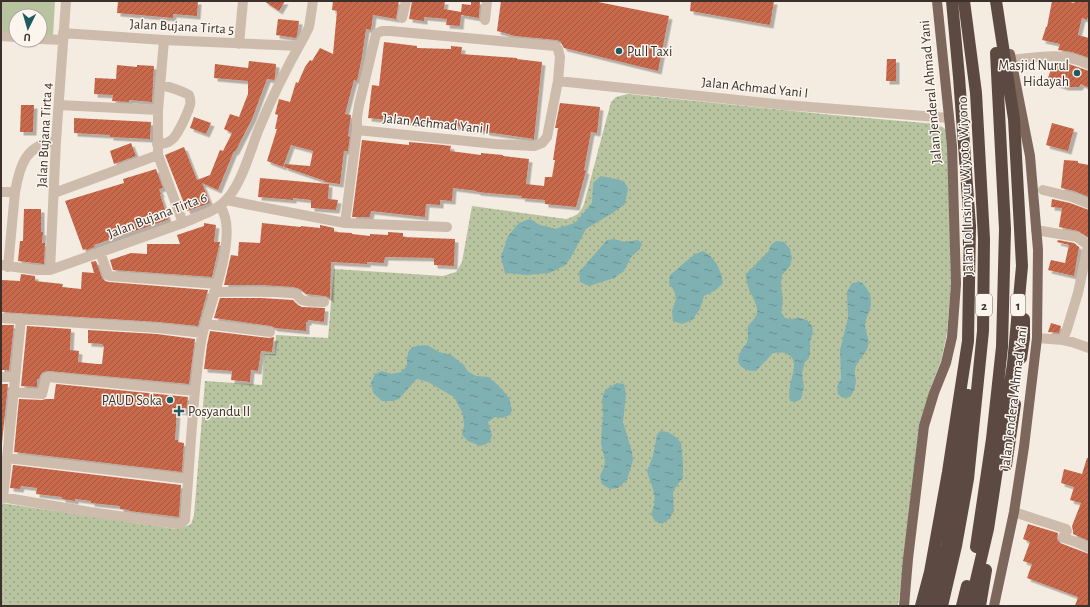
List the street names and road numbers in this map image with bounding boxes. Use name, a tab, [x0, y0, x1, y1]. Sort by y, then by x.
street label: Jalan Bujana Tirta 5	[129, 17, 235, 37]
street label: Jalan Jenderal Ahmad Yani	[918, 20, 944, 164]
street label: Jalan Achmad Yani I	[701, 75, 809, 101]
street label: Jalan Bujana Tirta 4	[35, 82, 55, 188]
street label: Jalan Tol Insinyur Wiyoto Wiyono	[956, 96, 976, 276]
street label: Jalan Achmad Yani I	[382, 111, 490, 137]
street label: Jalan Bujana Tirta 6	[106, 191, 209, 241]
road number: 2	[976, 294, 992, 316]
road number: 1	[1011, 294, 1025, 316]
street label: Jalan Jenderal Ahmad Yani	[998, 326, 1030, 470]

